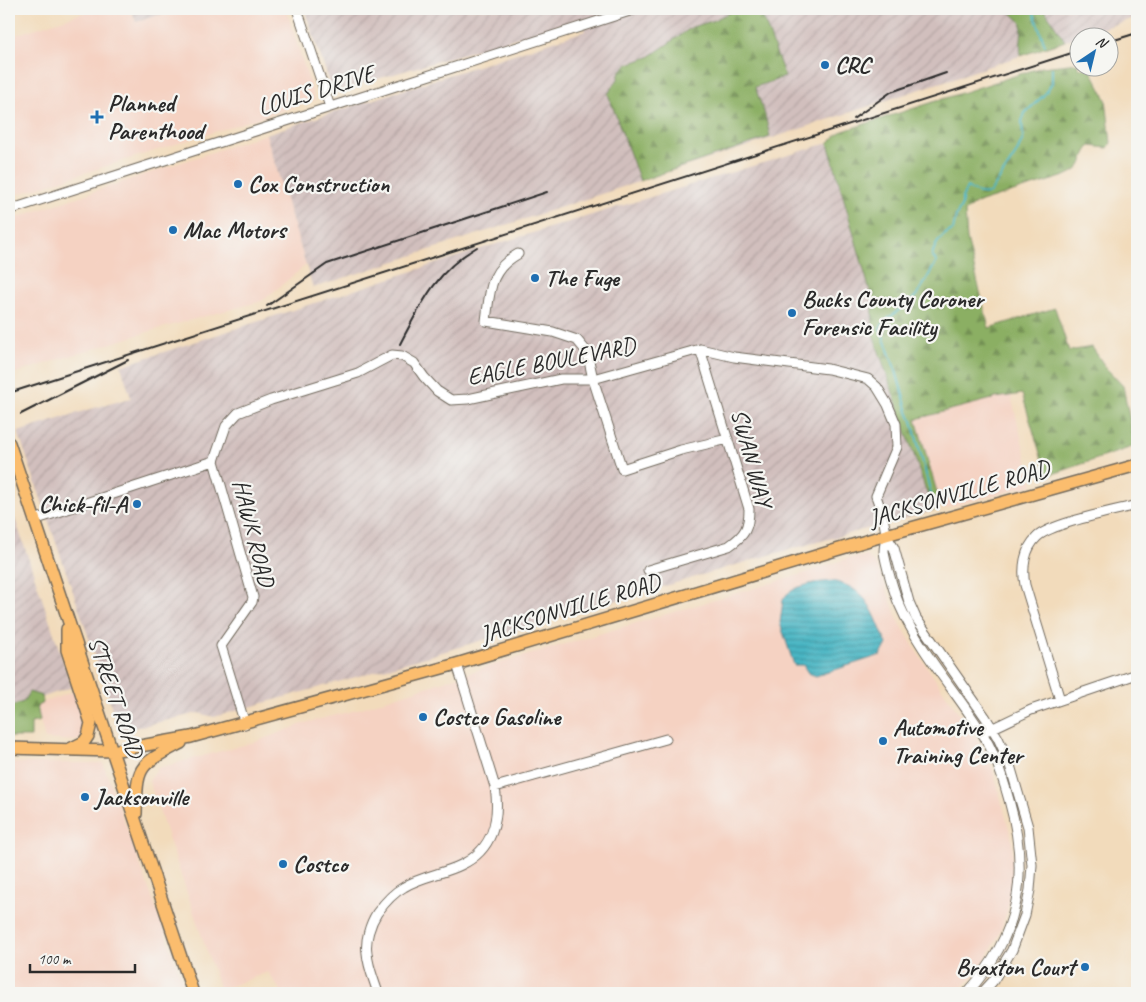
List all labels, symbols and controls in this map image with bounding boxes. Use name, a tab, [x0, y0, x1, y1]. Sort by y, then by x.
north arrow	[1068, 28, 1118, 78]
text: N	[1093, 32, 1112, 53]
place label: CRC	[835, 50, 873, 80]
street label: LOUIS DRIVE	[254, 57, 381, 122]
marker: CRC	[819, 59, 831, 71]
place label: Planned Parenthood	[108, 88, 207, 146]
marker: Planned Parenthood	[90, 110, 104, 124]
place label: Cox Construction	[248, 169, 390, 199]
marker: Cox Construction	[232, 178, 244, 190]
place label: Mac Motors	[183, 215, 288, 245]
marker: Mac Motors	[167, 224, 179, 236]
place label: The Fuge	[545, 263, 621, 293]
marker: The Fuge	[529, 272, 541, 284]
place label: Bucks County Coroner Forensic Facility	[802, 284, 985, 342]
marker: Bucks County Coroner Forensic Facility	[786, 307, 798, 319]
street label: EAGLE BOULEVARD	[465, 330, 639, 392]
street label: SWAN WAY	[725, 406, 780, 514]
street label: JACKSONVILLE ROAD	[864, 452, 1055, 533]
street label: HAWK ROAD	[226, 476, 282, 592]
place label: Chick-fil-A	[39, 489, 129, 519]
marker: Chick-fil-A	[131, 498, 143, 510]
street label: JACKSONVILLE ROAD	[475, 566, 666, 650]
street label: STREET ROAD	[81, 633, 151, 763]
place label: Costco Gasoline	[433, 702, 562, 732]
marker: Costco Gasoline	[417, 711, 429, 723]
place label: Automotive Training Center	[893, 712, 1025, 770]
marker: Automotive Training Center	[877, 735, 889, 747]
place label: Jacksonville	[93, 782, 190, 812]
marker: Jacksonville	[79, 791, 91, 803]
place label: Costco	[293, 849, 350, 879]
marker: Costco	[277, 858, 289, 870]
scale bar	[30, 942, 135, 974]
text: 100 m	[38, 950, 72, 969]
place label: Braxton Court	[956, 952, 1079, 982]
marker: Braxton Court	[1079, 961, 1091, 973]

